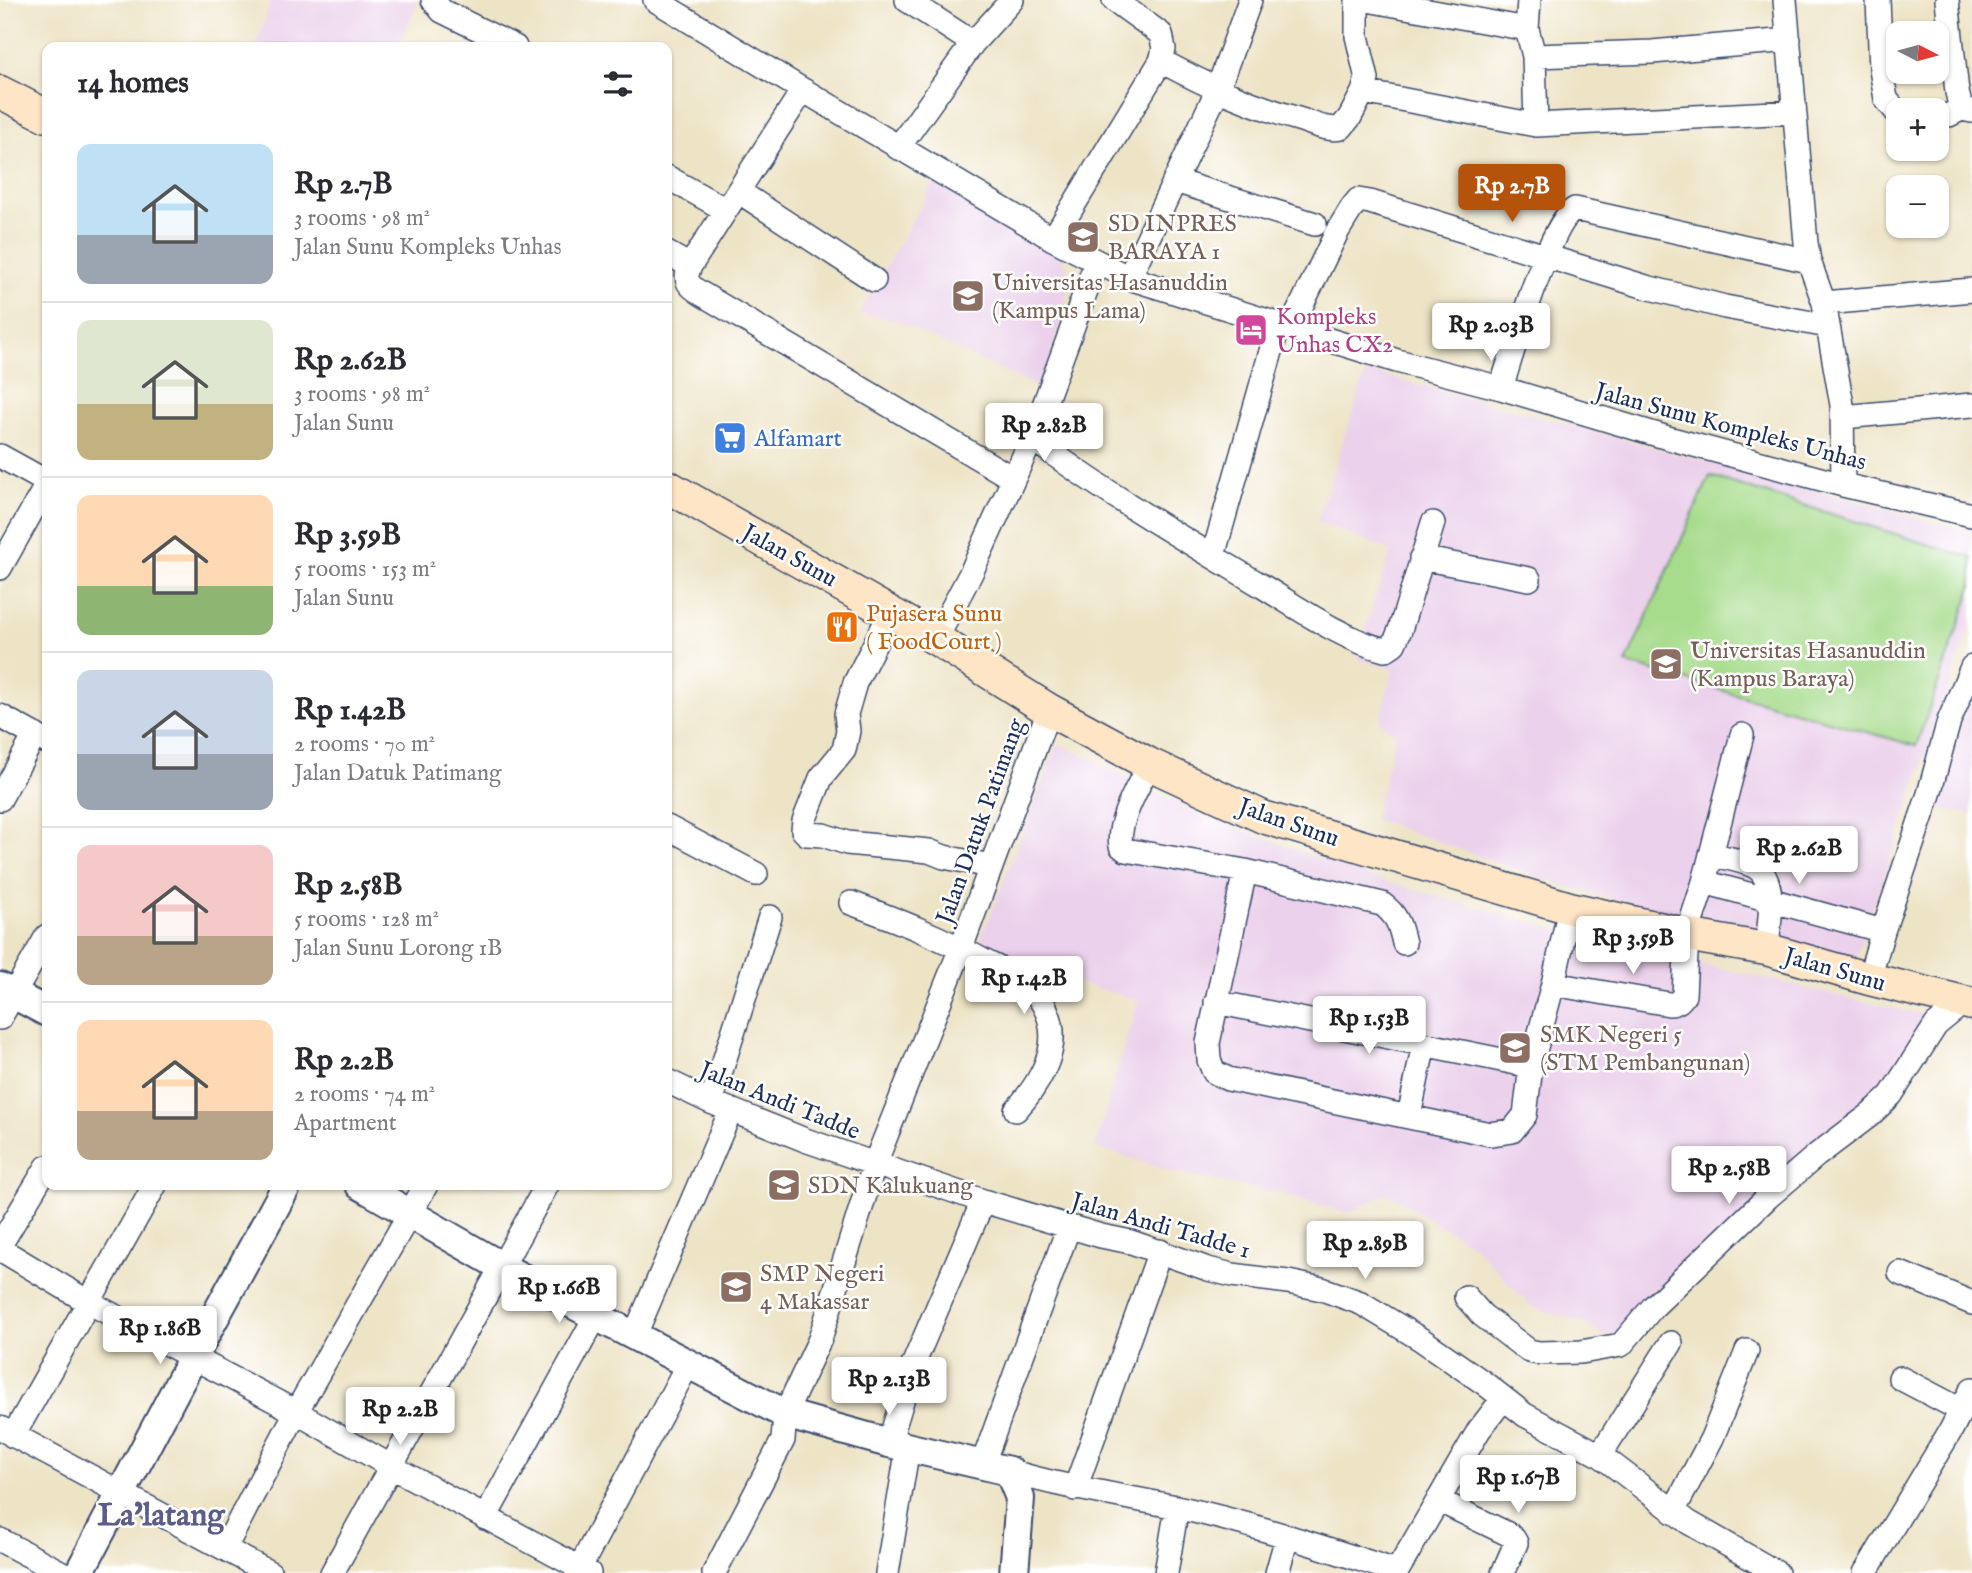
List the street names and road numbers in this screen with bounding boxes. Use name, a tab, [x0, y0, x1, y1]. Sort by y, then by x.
street label: Jalan Sunu Kompleks Unhas	[1589, 376, 1870, 479]
street label: Jalan Sunu	[734, 516, 842, 595]
street label: Jalan Datuk Patimang	[929, 714, 1033, 931]
street label: Jalan Sunu	[1231, 791, 1343, 855]
street label: Jalan Sunu	[1777, 940, 1889, 1000]
street label: Jalan Andi Tadde	[692, 1054, 864, 1148]
street label: Jalan Andi Tadde 1	[1065, 1185, 1254, 1267]

